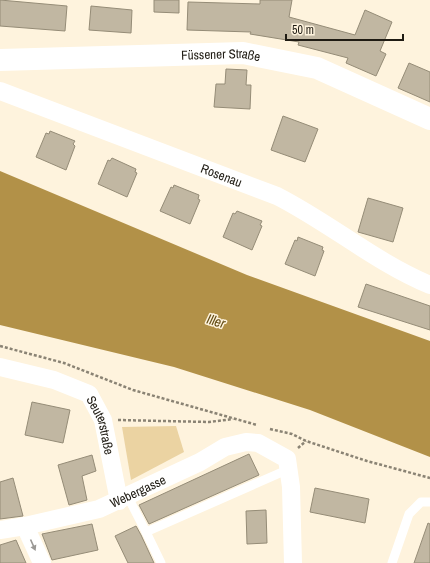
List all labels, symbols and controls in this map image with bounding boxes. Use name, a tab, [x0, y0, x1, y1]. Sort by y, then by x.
scale bar	[286, 16, 403, 42]
text: 50 m	[292, 22, 314, 38]
street label: Füssener Straße	[181, 45, 262, 65]
street label: Rosenau	[199, 159, 245, 191]
water label: Iller	[205, 310, 229, 333]
street label: Seuterstraße	[83, 393, 118, 456]
street label: Webergasse	[107, 471, 168, 511]
one-way arrow	[30, 539, 36, 550]

